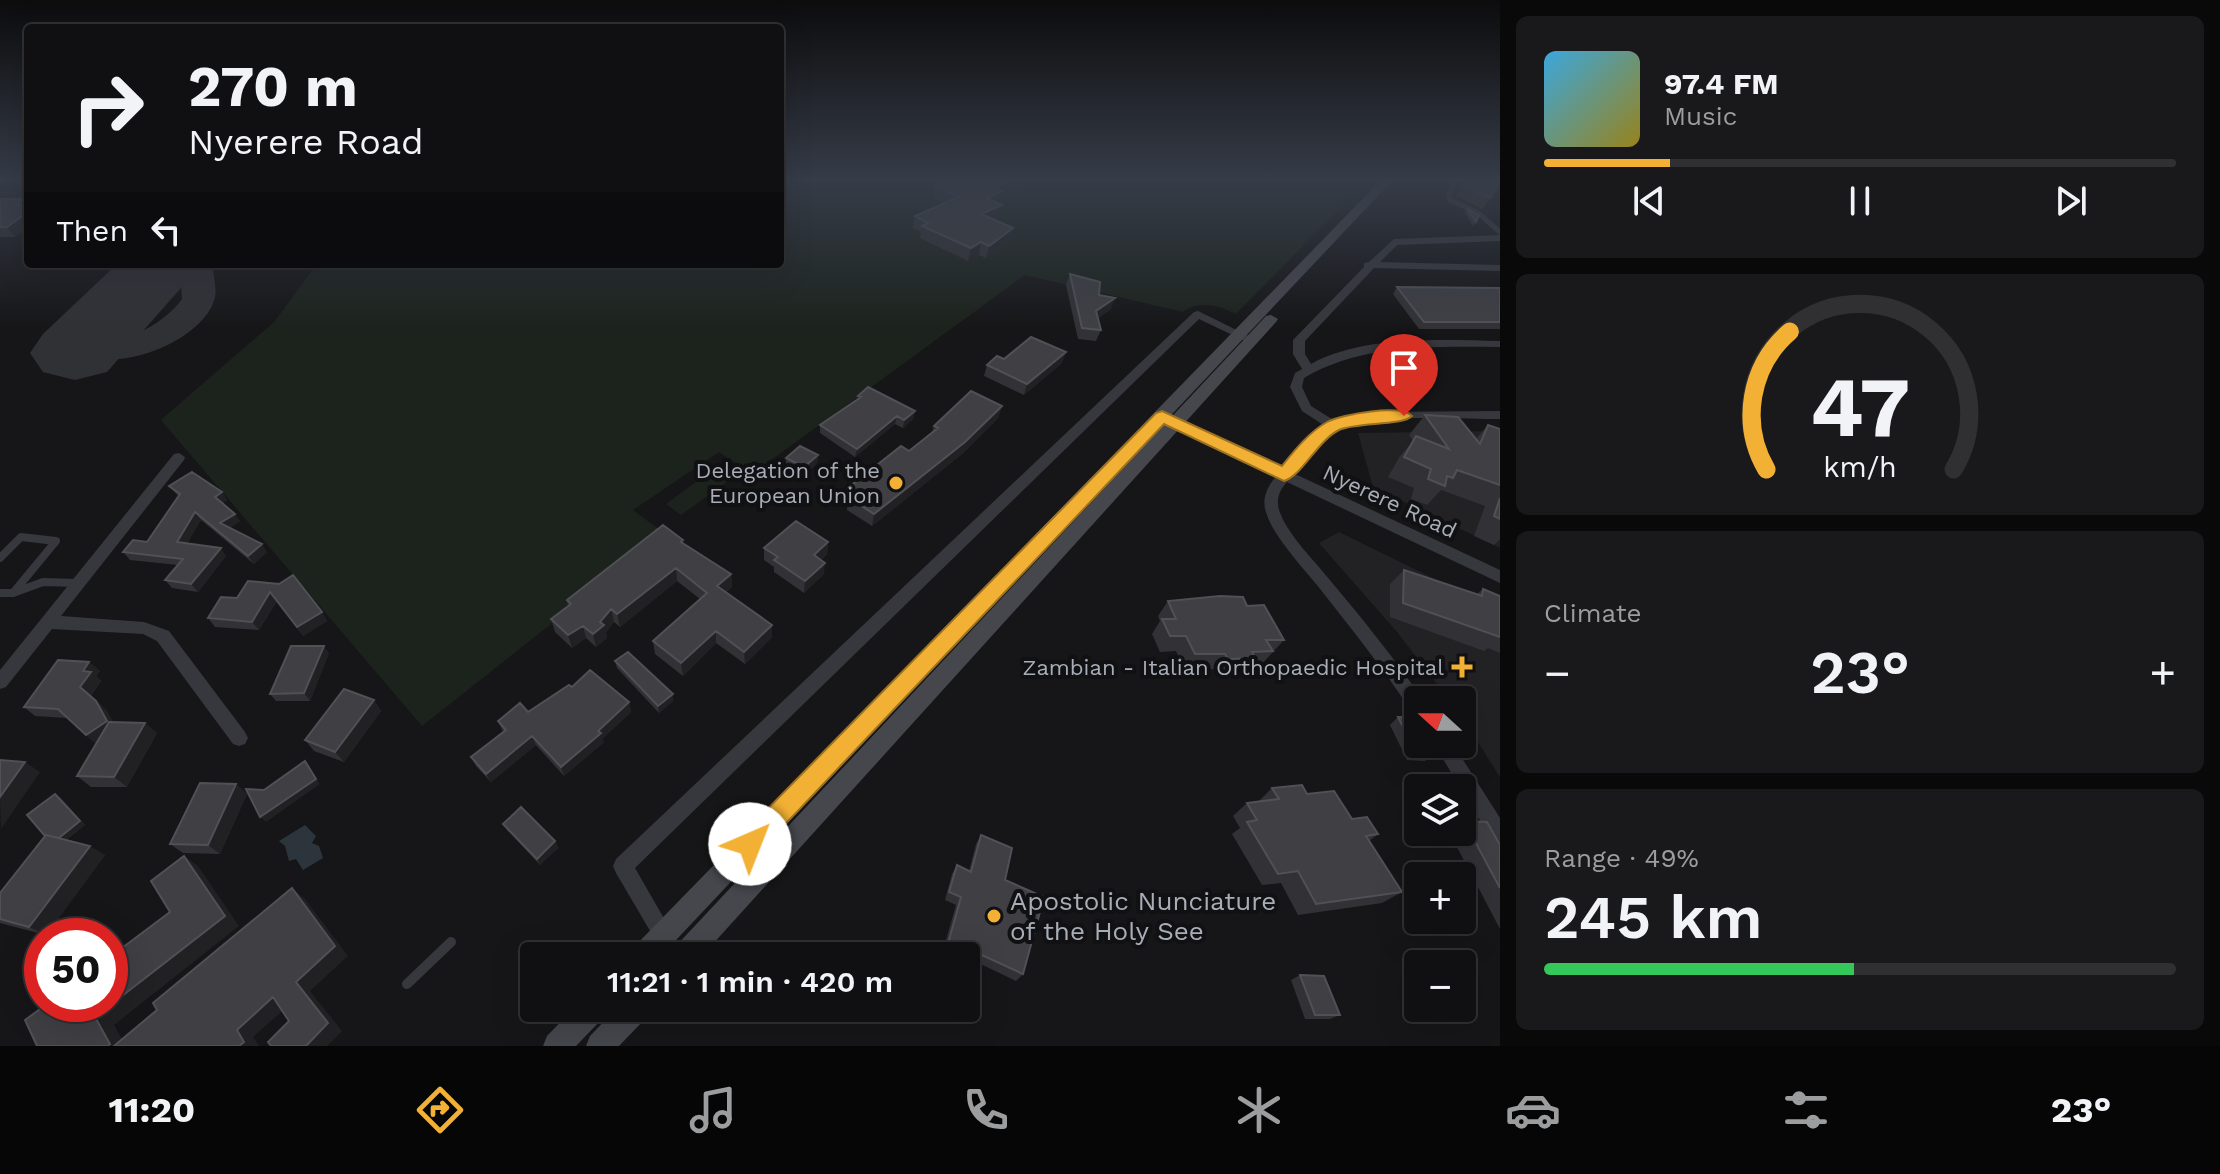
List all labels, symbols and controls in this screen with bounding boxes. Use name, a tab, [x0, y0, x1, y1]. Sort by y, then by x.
text: 270 m	[188, 54, 358, 120]
icon: right	[56, 56, 160, 160]
text: 97.4 FM	[1664, 66, 1779, 101]
text: Music	[1664, 101, 1737, 131]
text: Nyerere Road	[188, 121, 424, 163]
icon: previous	[1627, 179, 1671, 223]
icon: pause	[1838, 179, 1882, 223]
icon: next	[2049, 179, 2093, 223]
icon: left	[144, 208, 188, 252]
text: Then	[56, 213, 128, 248]
pin	[1370, 334, 1438, 416]
icon: arrive	[1382, 346, 1426, 390]
text: 47	[1810, 359, 1910, 456]
text: km/h	[1823, 450, 1897, 484]
place label: Delegation of the European Union	[696, 458, 880, 508]
street label: Nyerere Road	[1319, 460, 1460, 543]
marker: Delegation of the European Union	[887, 474, 905, 492]
text: Climate	[1544, 598, 1642, 628]
text: 23°	[1810, 637, 1910, 708]
text: −	[1544, 647, 1571, 699]
text: +	[2149, 647, 2176, 699]
place label: Zambian - Italian Orthopaedic Hospital	[1023, 655, 1444, 680]
marker: Zambian - Italian Orthopaedic Hospital	[1451, 656, 1473, 678]
north arrow	[1404, 686, 1476, 758]
map controls	[1404, 686, 1476, 1022]
button: layers	[1404, 774, 1476, 846]
position arrow	[708, 802, 792, 886]
text: Range · 49%	[1544, 843, 1699, 873]
button: +	[1404, 862, 1476, 934]
text: 245 km	[1544, 882, 1762, 953]
place label: Apostolic Nunciature of the Holy See	[1010, 886, 1276, 946]
marker: Apostolic Nunciature of the Holy See	[985, 907, 1003, 925]
speed limit sign: 50	[24, 918, 128, 1022]
button: −	[1404, 950, 1476, 1022]
text: 11:21 · 1 min · 420 m	[607, 964, 893, 999]
icon: directions	[412, 1082, 468, 1138]
icon: music	[685, 1082, 741, 1138]
icon: phone	[958, 1082, 1014, 1138]
icon: climate	[1231, 1082, 1287, 1138]
icon: car	[1505, 1082, 1561, 1138]
icon: filters	[1778, 1082, 1834, 1138]
text: 11:20	[109, 1089, 195, 1131]
text: 23°	[2051, 1089, 2111, 1131]

